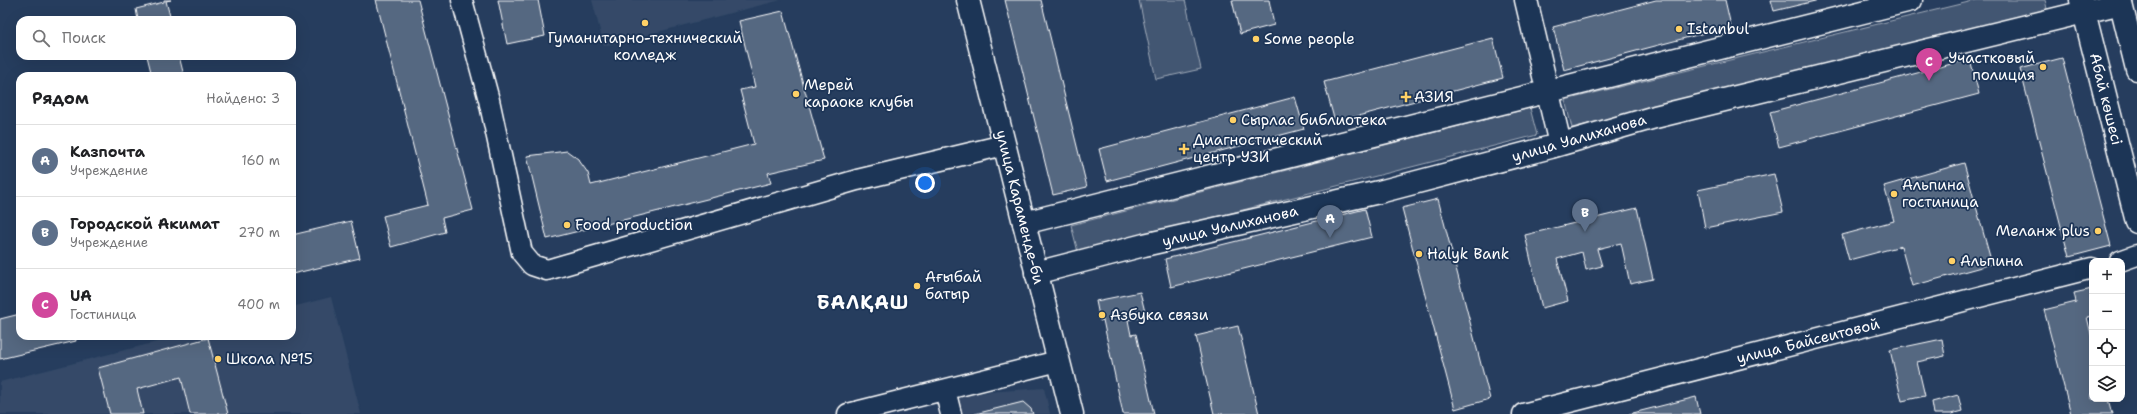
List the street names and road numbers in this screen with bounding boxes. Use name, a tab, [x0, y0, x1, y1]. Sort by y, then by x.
street label: Абай көшесі	[2085, 51, 2127, 147]
street label: улица Уалиханова	[1509, 109, 1649, 167]
street label: улица Караменде-би	[991, 128, 1049, 286]
street label: улица Уалиханова	[1160, 200, 1301, 251]
street label: улица Байсеитовой	[1734, 313, 1882, 368]

